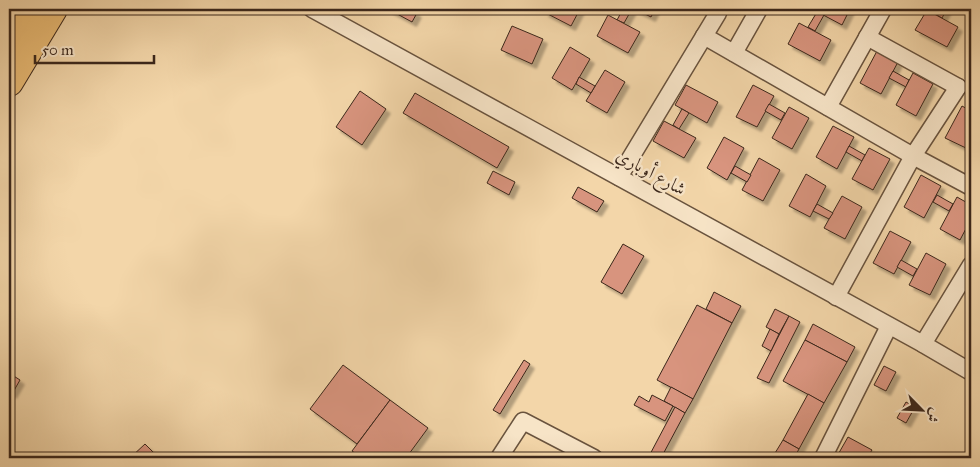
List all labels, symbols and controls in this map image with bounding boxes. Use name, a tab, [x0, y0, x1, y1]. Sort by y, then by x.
scale bar	[35, 32, 154, 64]
text: 50 m	[42, 41, 74, 59]
street label: شارع أوباري	[610, 142, 691, 204]
north arrow	[898, 384, 948, 434]
text: ش	[923, 405, 944, 425]

